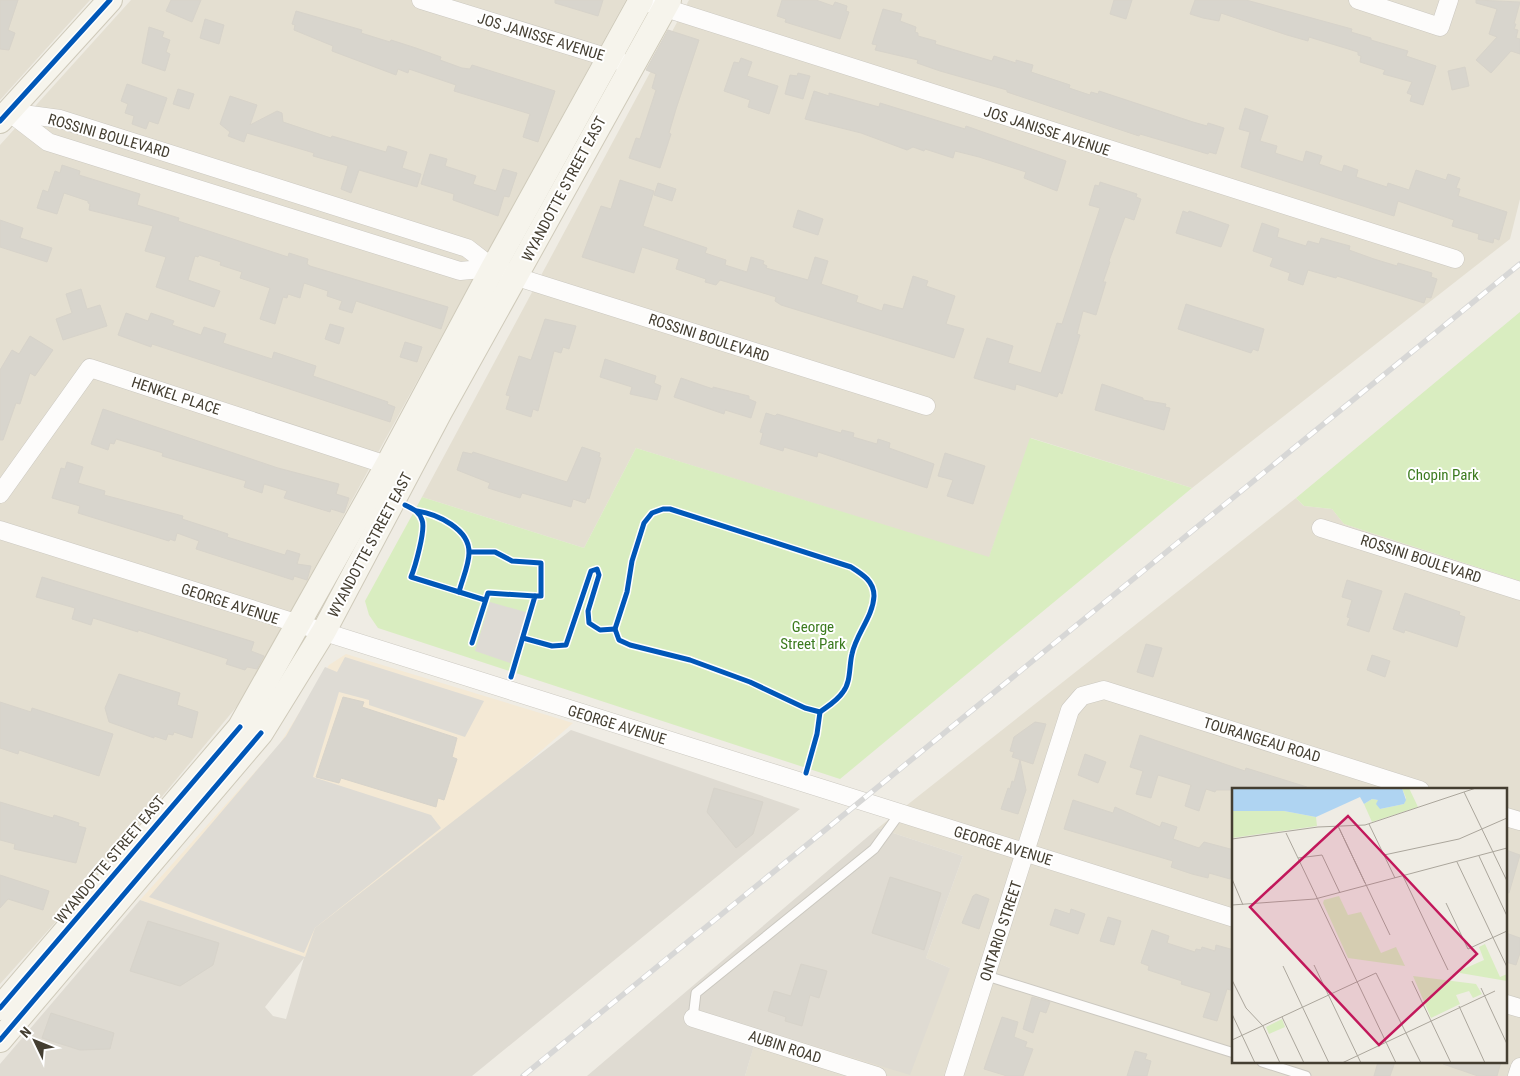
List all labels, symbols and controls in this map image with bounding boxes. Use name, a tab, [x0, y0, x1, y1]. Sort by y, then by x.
street label: JOS JANISSE AVENUE	[475, 9, 607, 65]
street label: JOS JANISSE AVENUE	[982, 102, 1112, 160]
street label: ROSSINI BOULEVARD	[46, 110, 172, 162]
street label: WYANDOTTE STREET EAST	[518, 113, 610, 265]
street label: ROSSINI BOULEVARD	[646, 310, 772, 366]
street label: HENKEL PLACE	[129, 373, 223, 419]
park label: Chopin Park	[1407, 466, 1479, 484]
street label: WYANDOTTE STREET EAST	[324, 469, 416, 621]
street label: ROSSINI BOULEVARD	[1358, 531, 1484, 587]
street label: GEORGE AVENUE	[179, 580, 281, 628]
park label: George Street Park	[780, 618, 846, 653]
street label: GEORGE AVENUE	[566, 701, 668, 749]
street label: TOURANGEAU ROAD	[1201, 714, 1323, 766]
inset map	[1232, 788, 1508, 1064]
street label: WYANDOTTE STREET EAST	[51, 792, 169, 928]
street label: GEORGE AVENUE	[952, 822, 1054, 870]
street label: ONTARIO STREET	[976, 878, 1026, 984]
north arrow	[10, 1016, 60, 1066]
text: N	[17, 1024, 34, 1041]
street label: AUBIN ROAD	[746, 1027, 824, 1067]

